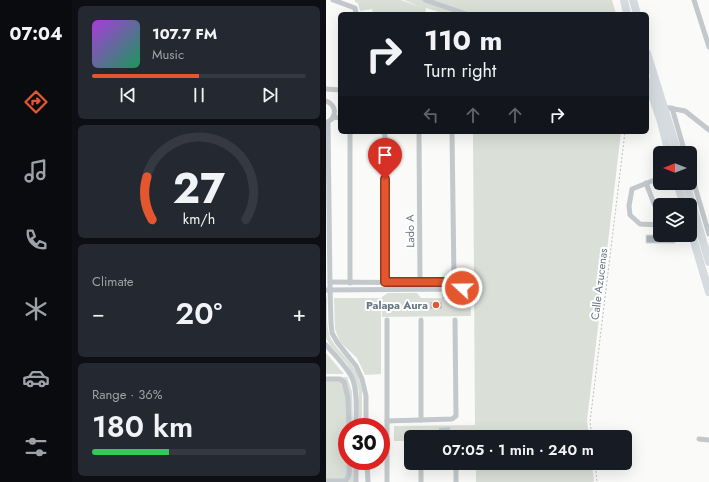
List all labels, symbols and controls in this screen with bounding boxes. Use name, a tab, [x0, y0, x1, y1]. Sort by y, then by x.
text: 110 m	[424, 20, 502, 61]
text: 07:04	[9, 21, 63, 47]
text: 107.7 FM	[152, 23, 217, 45]
icon: right	[358, 28, 410, 80]
text: Music	[152, 45, 184, 64]
text: Turn right	[424, 58, 496, 84]
icon: previous	[117, 84, 139, 106]
icon: pause	[188, 84, 210, 106]
icon: next	[259, 84, 281, 106]
icon: directions	[22, 88, 50, 116]
icon: left	[420, 104, 442, 126]
icon: ahead	[462, 104, 484, 126]
icon: ahead	[504, 104, 526, 126]
icon: right	[546, 104, 568, 126]
pin	[368, 138, 402, 179]
icon: arrive	[374, 144, 396, 166]
north arrow	[653, 146, 697, 190]
map controls	[653, 146, 697, 242]
icon: music	[22, 157, 50, 185]
text: 27	[173, 157, 225, 218]
button: layers	[653, 198, 697, 242]
text: km/h	[183, 208, 215, 228]
street label: Lado A	[402, 214, 418, 248]
icon: phone	[22, 226, 50, 254]
street label: Calle Azucenas	[587, 247, 611, 321]
position arrow	[441, 267, 483, 309]
text: Climate	[92, 272, 133, 291]
text: 20°	[175, 292, 222, 335]
icon: climate	[22, 295, 50, 323]
text: −	[92, 297, 105, 329]
text: +	[292, 297, 306, 329]
place label: Palapa Aura	[366, 297, 428, 313]
marker: Palapa Aura	[431, 300, 441, 310]
icon: car	[22, 364, 50, 392]
text: Range · 36%	[92, 385, 163, 404]
text: 180 km	[92, 405, 193, 448]
speed limit sign: 30	[338, 418, 390, 470]
icon: filters	[22, 433, 50, 461]
text: 07:05 · 1 min · 240 m	[442, 439, 594, 461]

